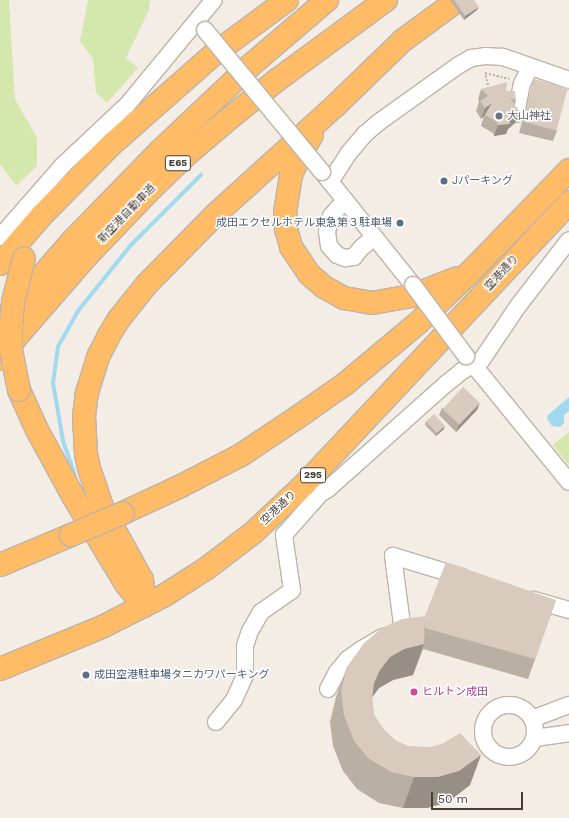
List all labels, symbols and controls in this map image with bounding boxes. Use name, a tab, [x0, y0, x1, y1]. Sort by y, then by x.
place label: 大山神社	[507, 109, 551, 123]
marker: 大山神社	[494, 111, 504, 121]
road number: E65	[164, 155, 192, 171]
place label: Jパーキング	[452, 174, 513, 188]
marker: Jパーキング	[439, 176, 449, 186]
street label: 新空港自動車道	[96, 182, 158, 246]
place label: 成田エクセルホテル東急第３駐車場	[216, 216, 392, 230]
marker: 成田エクセルホテル東急第３駐車場	[395, 218, 405, 228]
street label: 空港通り	[482, 252, 522, 294]
road number: 295	[300, 467, 326, 483]
street label: 空港通り	[258, 488, 300, 528]
place label: 成田空港駐車場タニカワパーキング	[94, 668, 270, 682]
marker: 成田空港駐車場タニカワパーキング	[81, 670, 91, 680]
place label: ヒルトン成田	[422, 685, 488, 699]
marker: ヒルトン成田	[409, 687, 419, 697]
scale bar	[433, 784, 525, 810]
text: 50 m	[438, 792, 468, 806]

